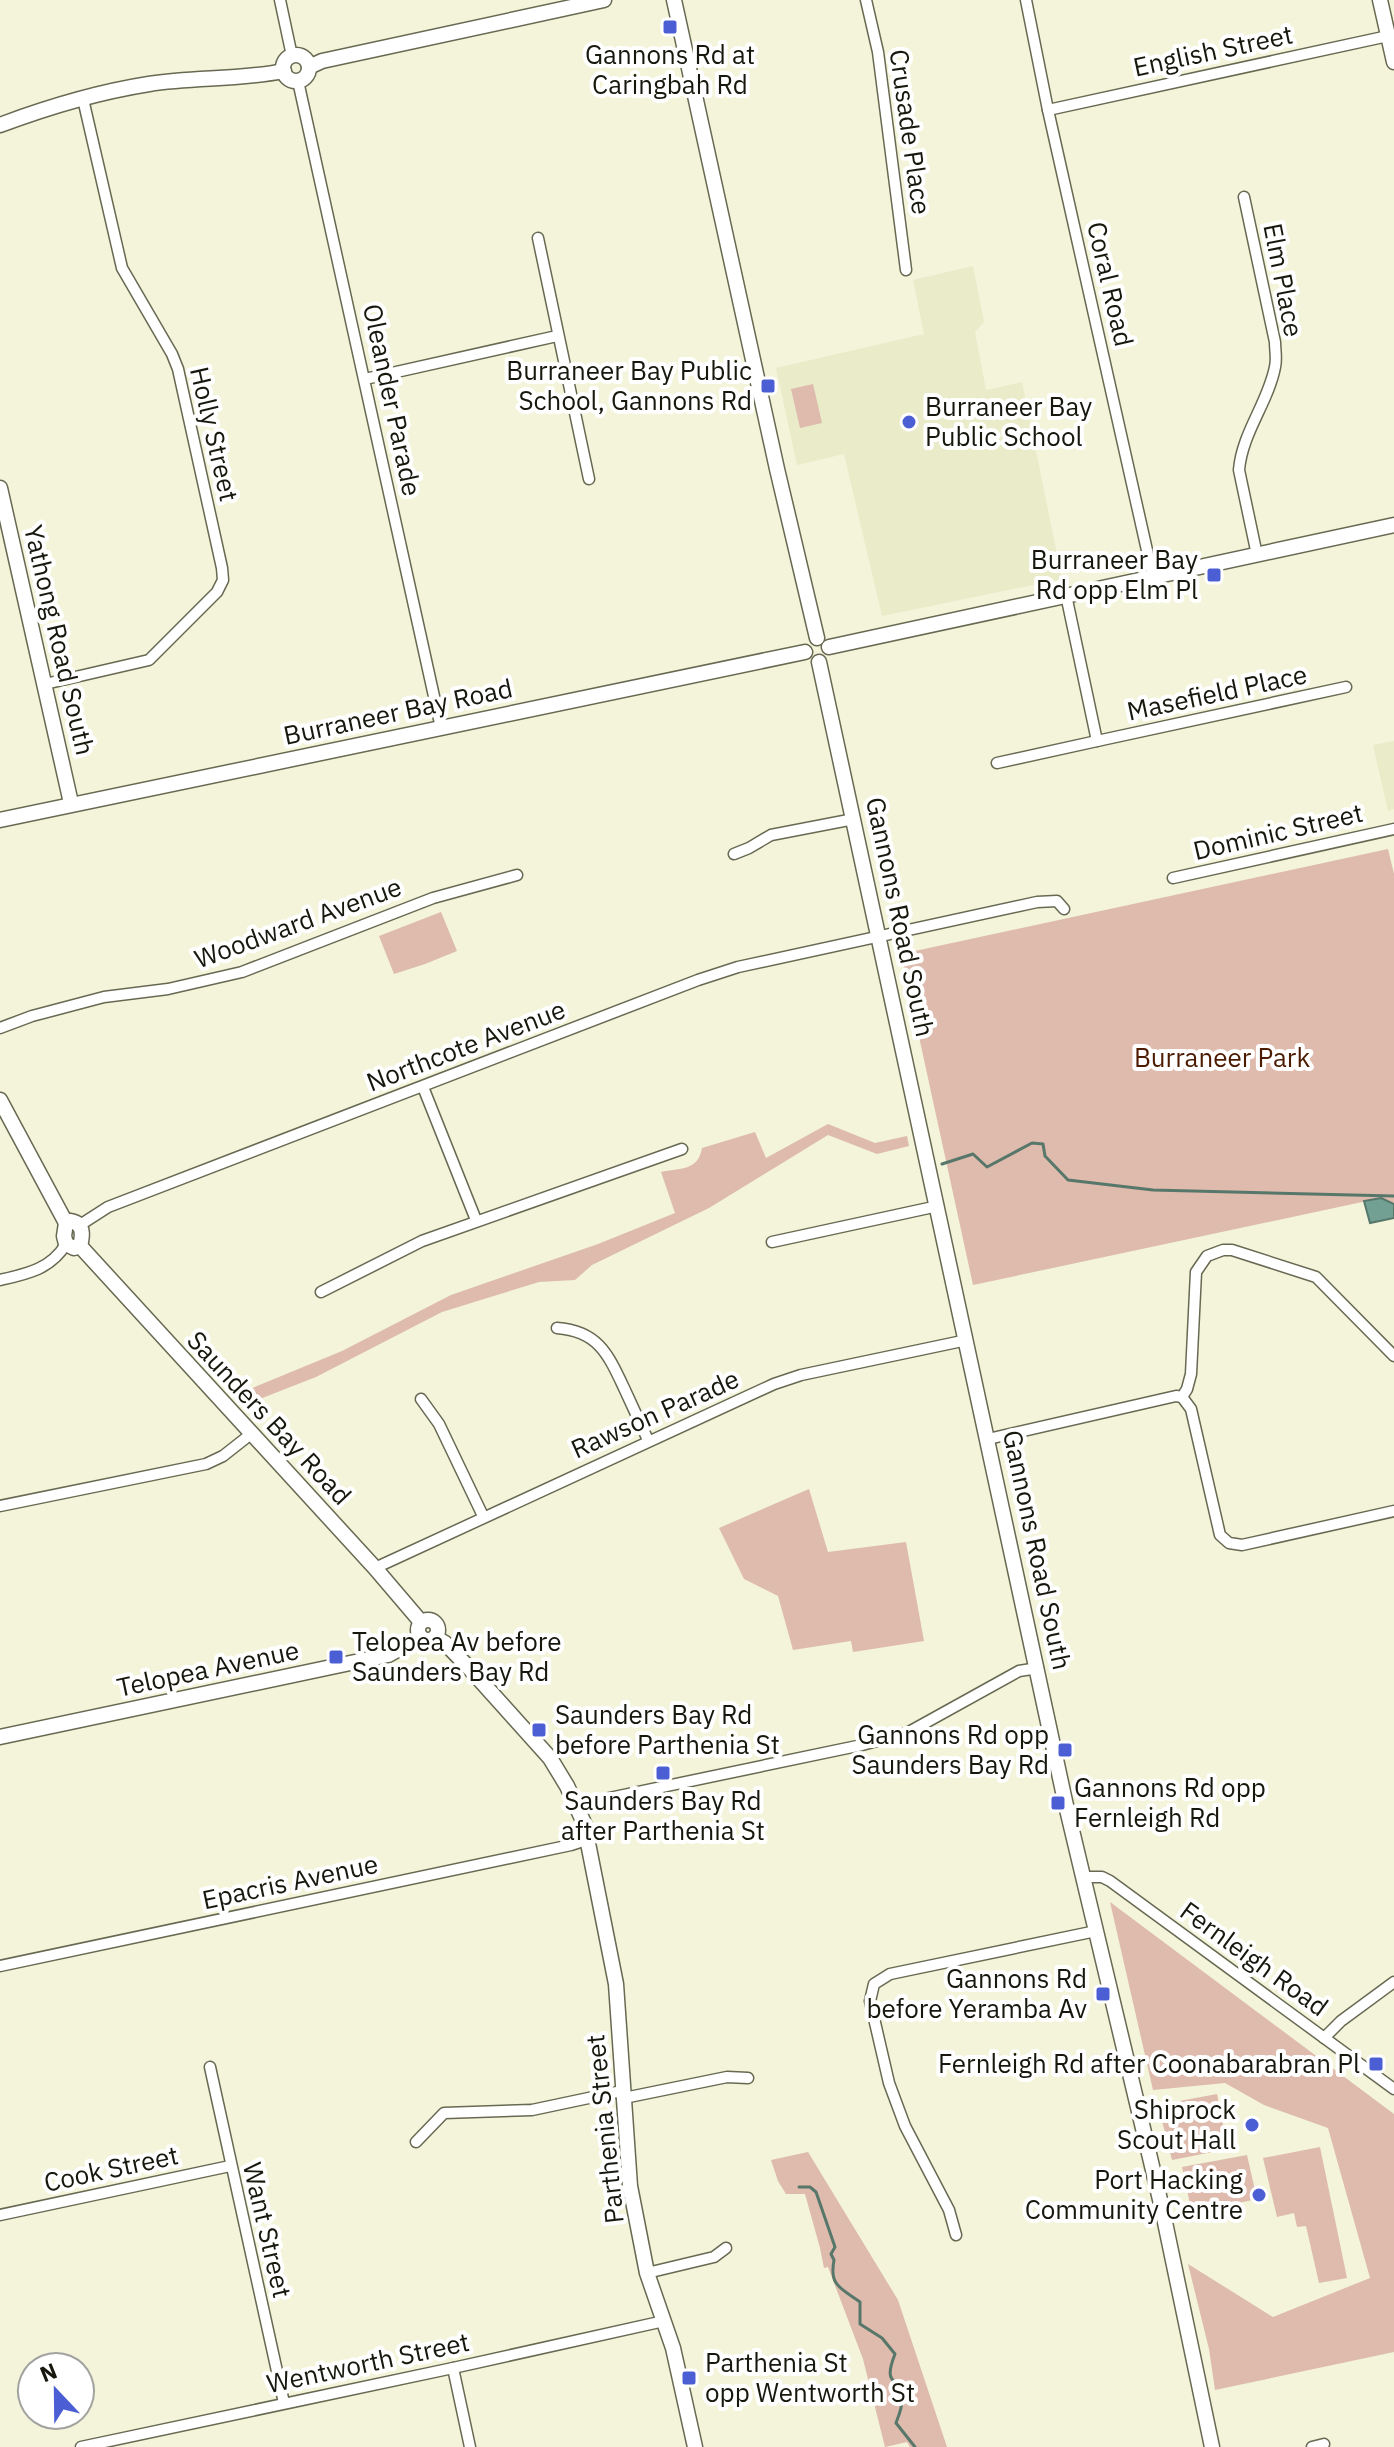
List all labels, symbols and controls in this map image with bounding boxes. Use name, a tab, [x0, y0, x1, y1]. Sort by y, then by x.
street label: English Street	[1130, 17, 1296, 84]
marker: Gannons Rd at Caringbah Rd	[661, 18, 679, 36]
place label: Gannons Rd at Caringbah Rd	[585, 37, 755, 101]
street label: Crusade Place	[883, 47, 939, 217]
street label: Coral Road	[1080, 218, 1142, 349]
street label: Elm Place	[1256, 220, 1312, 339]
street label: Oleander Parade	[356, 301, 430, 499]
place label: Burraneer Bay Public School, Gannons Rd	[506, 353, 752, 417]
street label: Holly Street	[183, 363, 247, 504]
marker: Burraneer Bay Public School, Gannons Rd	[759, 377, 777, 395]
place label: Burraneer Bay Public School	[925, 389, 1092, 453]
marker: Burraneer Bay Public School	[900, 413, 918, 431]
street label: Yathong Road South	[17, 521, 103, 758]
place label: Burraneer Bay Rd opp Elm Pl	[1031, 542, 1198, 606]
marker: Burraneer Bay Rd opp Elm Pl	[1205, 566, 1223, 584]
street label: Masefield Place	[1124, 656, 1310, 728]
street label: Burraneer Bay Road	[280, 670, 515, 752]
street label: Gannons Road South	[859, 794, 943, 1040]
street label: Dominic Street	[1190, 795, 1366, 867]
street label: Woodward Avenue	[189, 869, 406, 975]
street label: Northcote Avenue	[361, 992, 570, 1099]
park label: Burraneer Park	[1134, 1040, 1310, 1074]
street label: Saunders Bay Road	[180, 1323, 359, 1511]
street label: Rawson Parade	[565, 1361, 744, 1465]
street label: Gannons Road South	[996, 1427, 1080, 1673]
place label: Telopea Av before Saunders Bay Rd	[352, 1624, 561, 1688]
street label: Telopea Avenue	[114, 1632, 302, 1704]
marker: Telopea Av before Saunders Bay Rd	[327, 1648, 345, 1666]
place label: Saunders Bay Rd before Parthenia St	[555, 1697, 780, 1761]
place label: Gannons Rd opp Saunders Bay Rd	[852, 1717, 1049, 1781]
marker: Saunders Bay Rd before Parthenia St	[530, 1721, 548, 1739]
marker: Gannons Rd opp Saunders Bay Rd	[1056, 1741, 1074, 1759]
marker: Saunders Bay Rd after Parthenia St	[654, 1764, 672, 1782]
place label: Gannons Rd opp Fernleigh Rd	[1074, 1770, 1266, 1834]
place label: Saunders Bay Rd after Parthenia St	[561, 1783, 765, 1847]
marker: Gannons Rd opp Fernleigh Rd	[1049, 1794, 1067, 1812]
street label: Epacris Avenue	[199, 1846, 381, 1916]
street label: Fernleigh Road	[1174, 1893, 1335, 2023]
place label: Gannons Rd before Yeramba Av	[866, 1961, 1087, 2025]
marker: Gannons Rd before Yeramba Av	[1094, 1985, 1112, 2003]
street label: Parthenia Street	[577, 2033, 631, 2225]
place label: Fernleigh Rd after Coonabarabran Pl	[938, 2046, 1360, 2080]
marker: Fernleigh Rd after Coonabarabran Pl	[1367, 2055, 1385, 2073]
place label: Shiprock Scout Hall	[1117, 2092, 1236, 2156]
marker: Shiprock Scout Hall	[1243, 2116, 1261, 2134]
street label: Cook Street	[41, 2137, 181, 2199]
street label: Want Street	[236, 2159, 300, 2301]
place label: Port Hacking Community Centre	[1025, 2162, 1243, 2226]
marker: Port Hacking Community Centre	[1250, 2186, 1268, 2204]
street label: Wentworth Street	[263, 2324, 472, 2400]
place label: Parthenia St opp Wentworth St	[705, 2345, 915, 2409]
north arrow	[16, 2351, 96, 2431]
text: N	[36, 2356, 61, 2388]
marker: Parthenia St opp Wentworth St	[680, 2369, 698, 2387]

